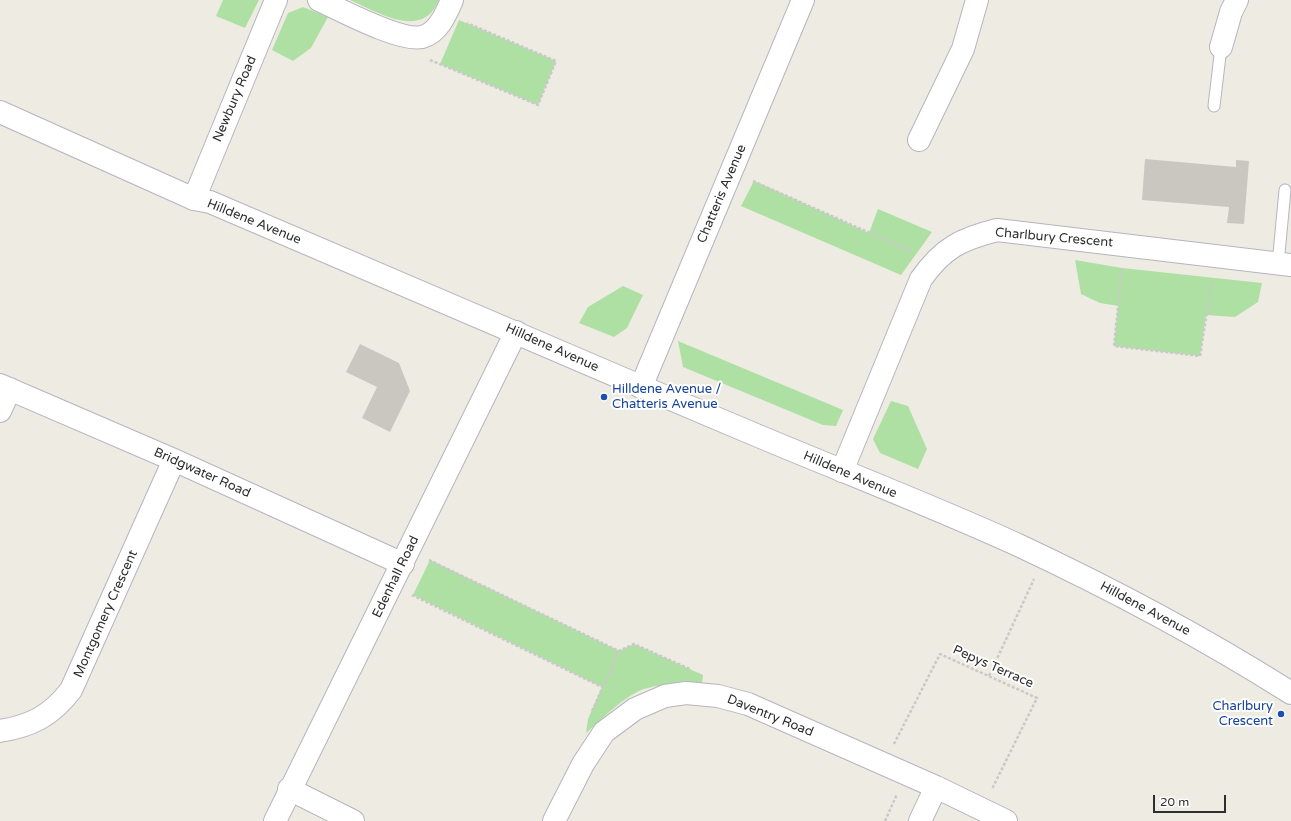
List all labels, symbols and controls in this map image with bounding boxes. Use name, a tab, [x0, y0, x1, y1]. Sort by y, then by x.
street label: Newbury Road	[210, 54, 260, 144]
street label: Chatteris Avenue	[694, 142, 750, 246]
street label: Hilldene Avenue	[205, 196, 303, 248]
street label: Charlbury Crescent	[994, 225, 1114, 251]
street label: Hilldene Avenue	[503, 321, 601, 375]
place label: Hilldene Avenue / Chatteris Avenue	[612, 382, 721, 413]
marker: Hilldene Avenue / Chatteris Avenue	[599, 392, 609, 402]
street label: Bridgwater Road	[151, 445, 253, 501]
street label: Hilldene Avenue	[801, 448, 899, 502]
street label: Edenhall Road	[369, 533, 423, 621]
street label: Montgomery Crescent	[71, 548, 141, 680]
street label: Hilldene Avenue	[1097, 579, 1193, 639]
street label: Pepys Terrace	[950, 642, 1036, 692]
street label: Daventry Road	[725, 692, 815, 740]
place label: Charlbury Crescent	[1212, 699, 1273, 730]
marker: Charlbury Crescent	[1276, 709, 1286, 719]
scale bar	[1155, 787, 1228, 813]
text: 20 m	[1160, 795, 1189, 809]

